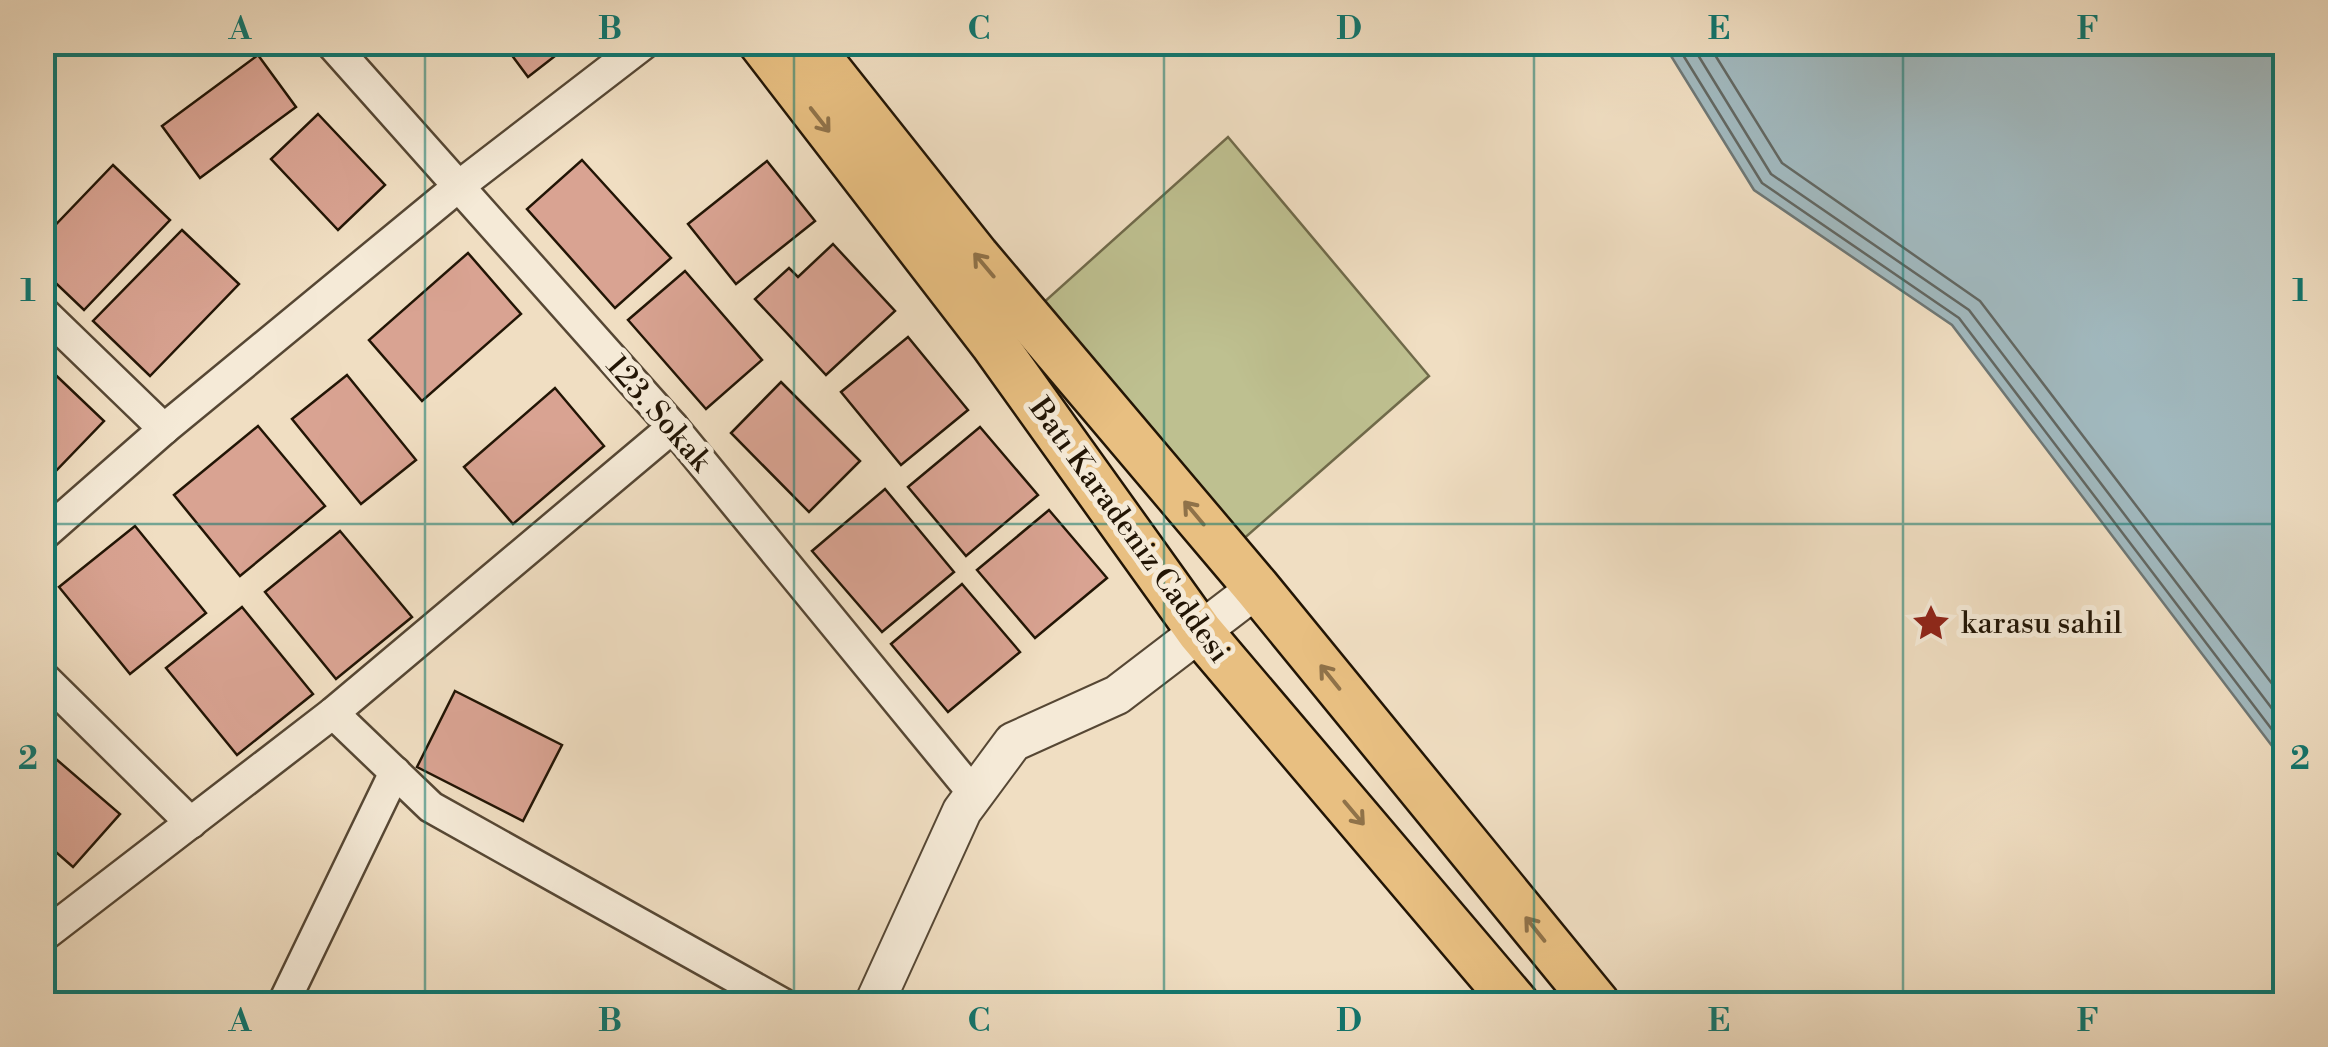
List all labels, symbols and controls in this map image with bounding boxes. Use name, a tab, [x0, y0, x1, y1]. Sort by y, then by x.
text: A	[228, 9, 253, 49]
text: B	[598, 9, 622, 49]
text: C	[968, 9, 990, 49]
text: D	[1336, 9, 1362, 49]
text: E	[1708, 9, 1730, 49]
text: F	[2077, 9, 2099, 49]
one-way arrow	[809, 106, 831, 132]
one-way arrow	[973, 253, 995, 279]
text: 1	[20, 271, 36, 311]
text: 1	[2292, 271, 2308, 311]
street label: 123. Sokak	[597, 348, 720, 481]
street label: Batı Karadeniz Caddesi	[1020, 390, 1238, 670]
one-way arrow	[1183, 501, 1205, 527]
place icon: karasu sahil	[1910, 602, 1952, 644]
place label: karasu sahil	[1961, 605, 2122, 643]
one-way arrow	[1319, 665, 1341, 691]
text: 2	[18, 739, 38, 779]
text: 2	[2290, 739, 2310, 779]
one-way arrow	[1342, 799, 1364, 825]
one-way arrow	[1525, 916, 1546, 943]
text: A	[228, 1001, 253, 1041]
text: B	[598, 1001, 622, 1041]
text: C	[968, 1001, 990, 1041]
text: D	[1336, 1001, 1362, 1041]
text: E	[1708, 1001, 1730, 1041]
text: F	[2077, 1001, 2099, 1041]

